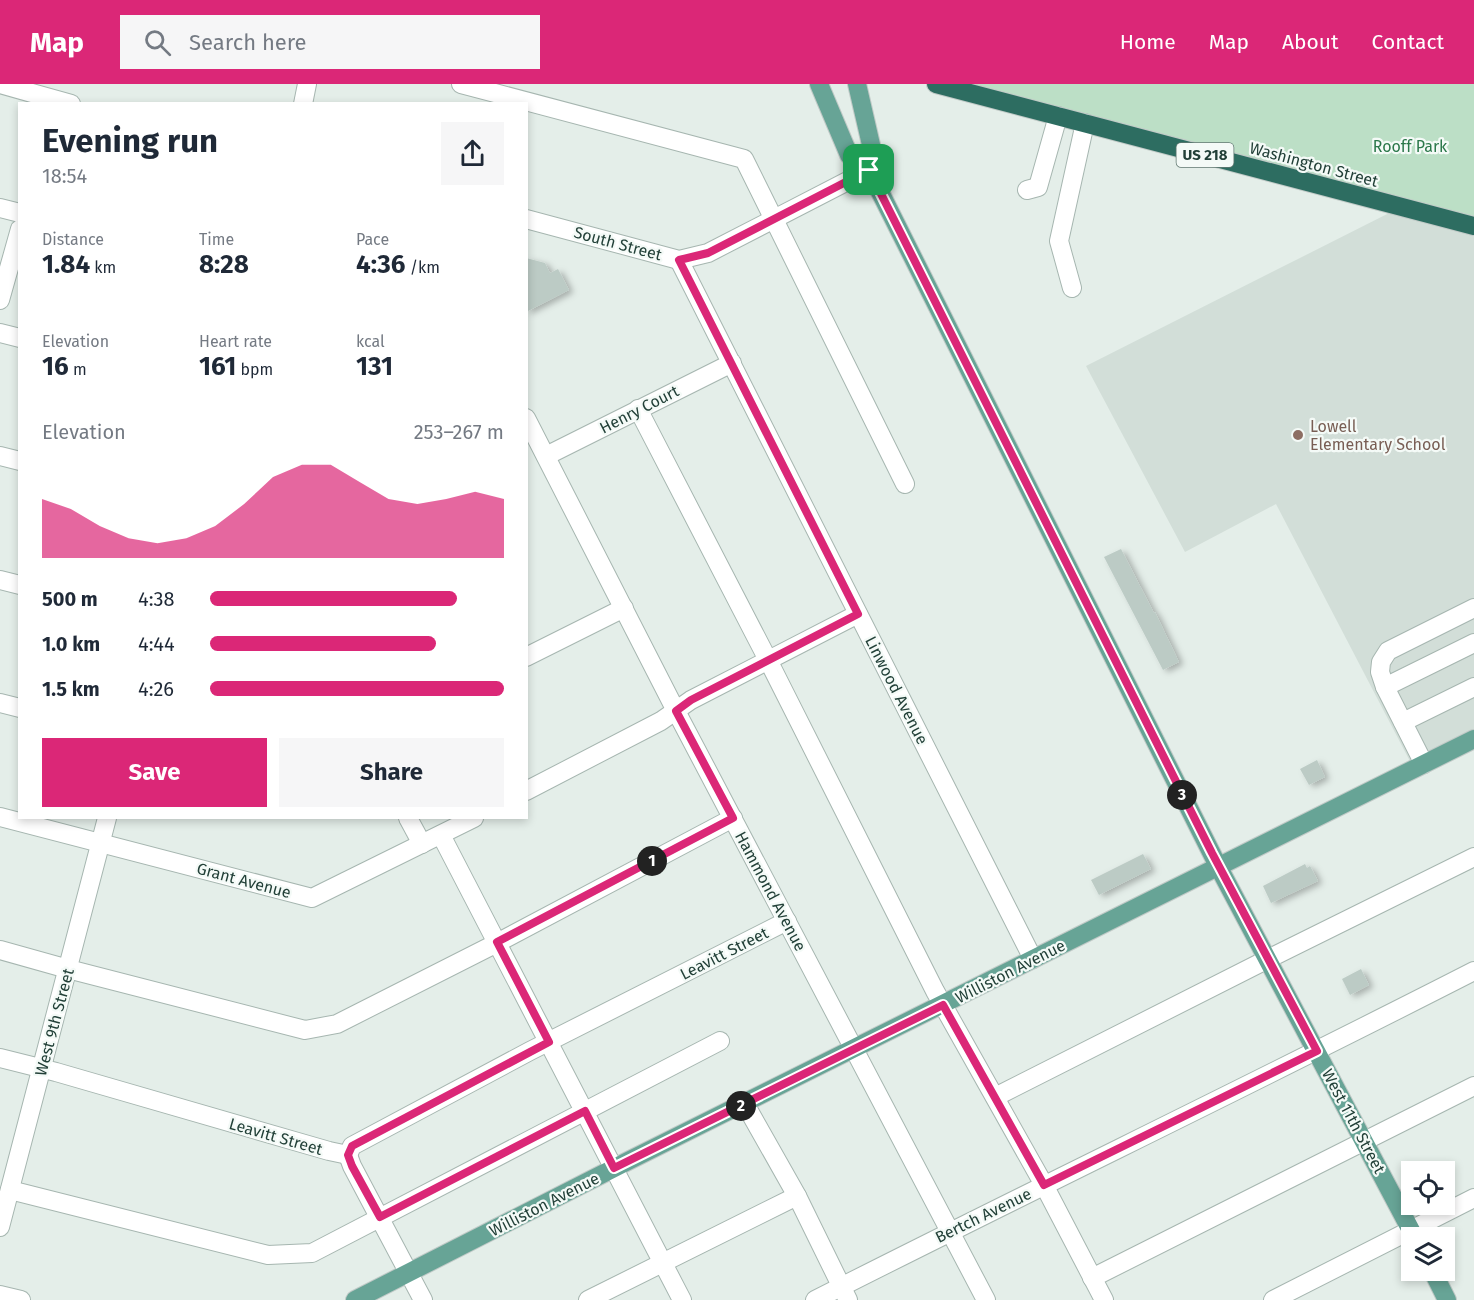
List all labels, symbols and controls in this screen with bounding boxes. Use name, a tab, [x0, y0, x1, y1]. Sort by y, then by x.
search box	[120, 15, 540, 69]
text: Map	[30, 26, 84, 59]
icon: search	[141, 26, 174, 59]
text: Search here	[189, 29, 307, 56]
text: Home	[1120, 29, 1176, 55]
text: Map	[1209, 29, 1249, 55]
text: About	[1282, 29, 1339, 55]
text: Contact	[1372, 29, 1444, 55]
text: Evening run	[42, 121, 218, 161]
button: share	[441, 122, 504, 185]
park label: Rooff Park	[1373, 137, 1448, 156]
street label: Washington Street	[1248, 138, 1380, 191]
road number: US 218	[1176, 143, 1234, 167]
pin	[843, 144, 894, 195]
icon: arrive	[852, 153, 885, 186]
text: 18:54	[42, 164, 87, 188]
street label: South Street	[572, 223, 664, 264]
text: Distance	[42, 230, 104, 249]
text: Time	[199, 230, 234, 249]
text: Pace	[356, 230, 389, 249]
text: 1.84	[42, 249, 90, 280]
text: 8:28	[199, 249, 249, 280]
text: 4:36	[356, 249, 406, 280]
text: km	[90, 258, 116, 277]
text: /km	[406, 258, 440, 277]
text: Elevation	[42, 332, 109, 351]
text: Heart rate	[199, 332, 272, 351]
text: kcal	[356, 332, 385, 351]
text: 16	[42, 351, 69, 382]
text: 161	[199, 351, 236, 382]
text: 131	[356, 351, 393, 382]
text: m	[69, 360, 87, 379]
text: bpm	[236, 360, 273, 379]
street label: Henry Court	[596, 381, 682, 438]
place label: Lowell Elementary School	[1310, 417, 1446, 454]
text: Elevation	[42, 420, 126, 444]
text: 253–267 m	[414, 420, 504, 444]
marker: Lowell Elementary School	[1291, 428, 1305, 442]
text: 500 m	[42, 587, 98, 611]
text: 4:38	[138, 587, 175, 611]
text: 1.0 km	[42, 632, 100, 656]
text: 4:44	[138, 632, 175, 656]
street label: Linwood Avenue	[861, 633, 932, 748]
text: 1.5 km	[42, 677, 100, 701]
text: 4:26	[138, 677, 174, 701]
button: Save	[42, 738, 267, 807]
button: Share	[279, 738, 504, 807]
pin: 3	[1167, 780, 1197, 810]
text: 3	[1178, 785, 1186, 804]
street label: Hammond Avenue	[731, 828, 810, 954]
pin: 1	[637, 846, 667, 876]
text: 1	[648, 851, 656, 870]
street label: Grant Avenue	[195, 859, 293, 902]
street label: Leavitt Street	[677, 923, 772, 984]
street label: Williston Avenue	[952, 936, 1068, 1007]
street label: West 9th Street	[31, 966, 78, 1078]
street label: West 11th Street	[1318, 1066, 1389, 1177]
pin: 2	[726, 1091, 756, 1121]
text: 2	[737, 1096, 745, 1115]
street label: Leavitt Street	[227, 1114, 325, 1159]
map controls	[1401, 1161, 1455, 1281]
button: locate	[1401, 1161, 1455, 1215]
street label: Williston Avenue	[486, 1169, 602, 1240]
street label: Bertch Avenue	[932, 1184, 1034, 1247]
button: layers	[1401, 1227, 1455, 1281]

